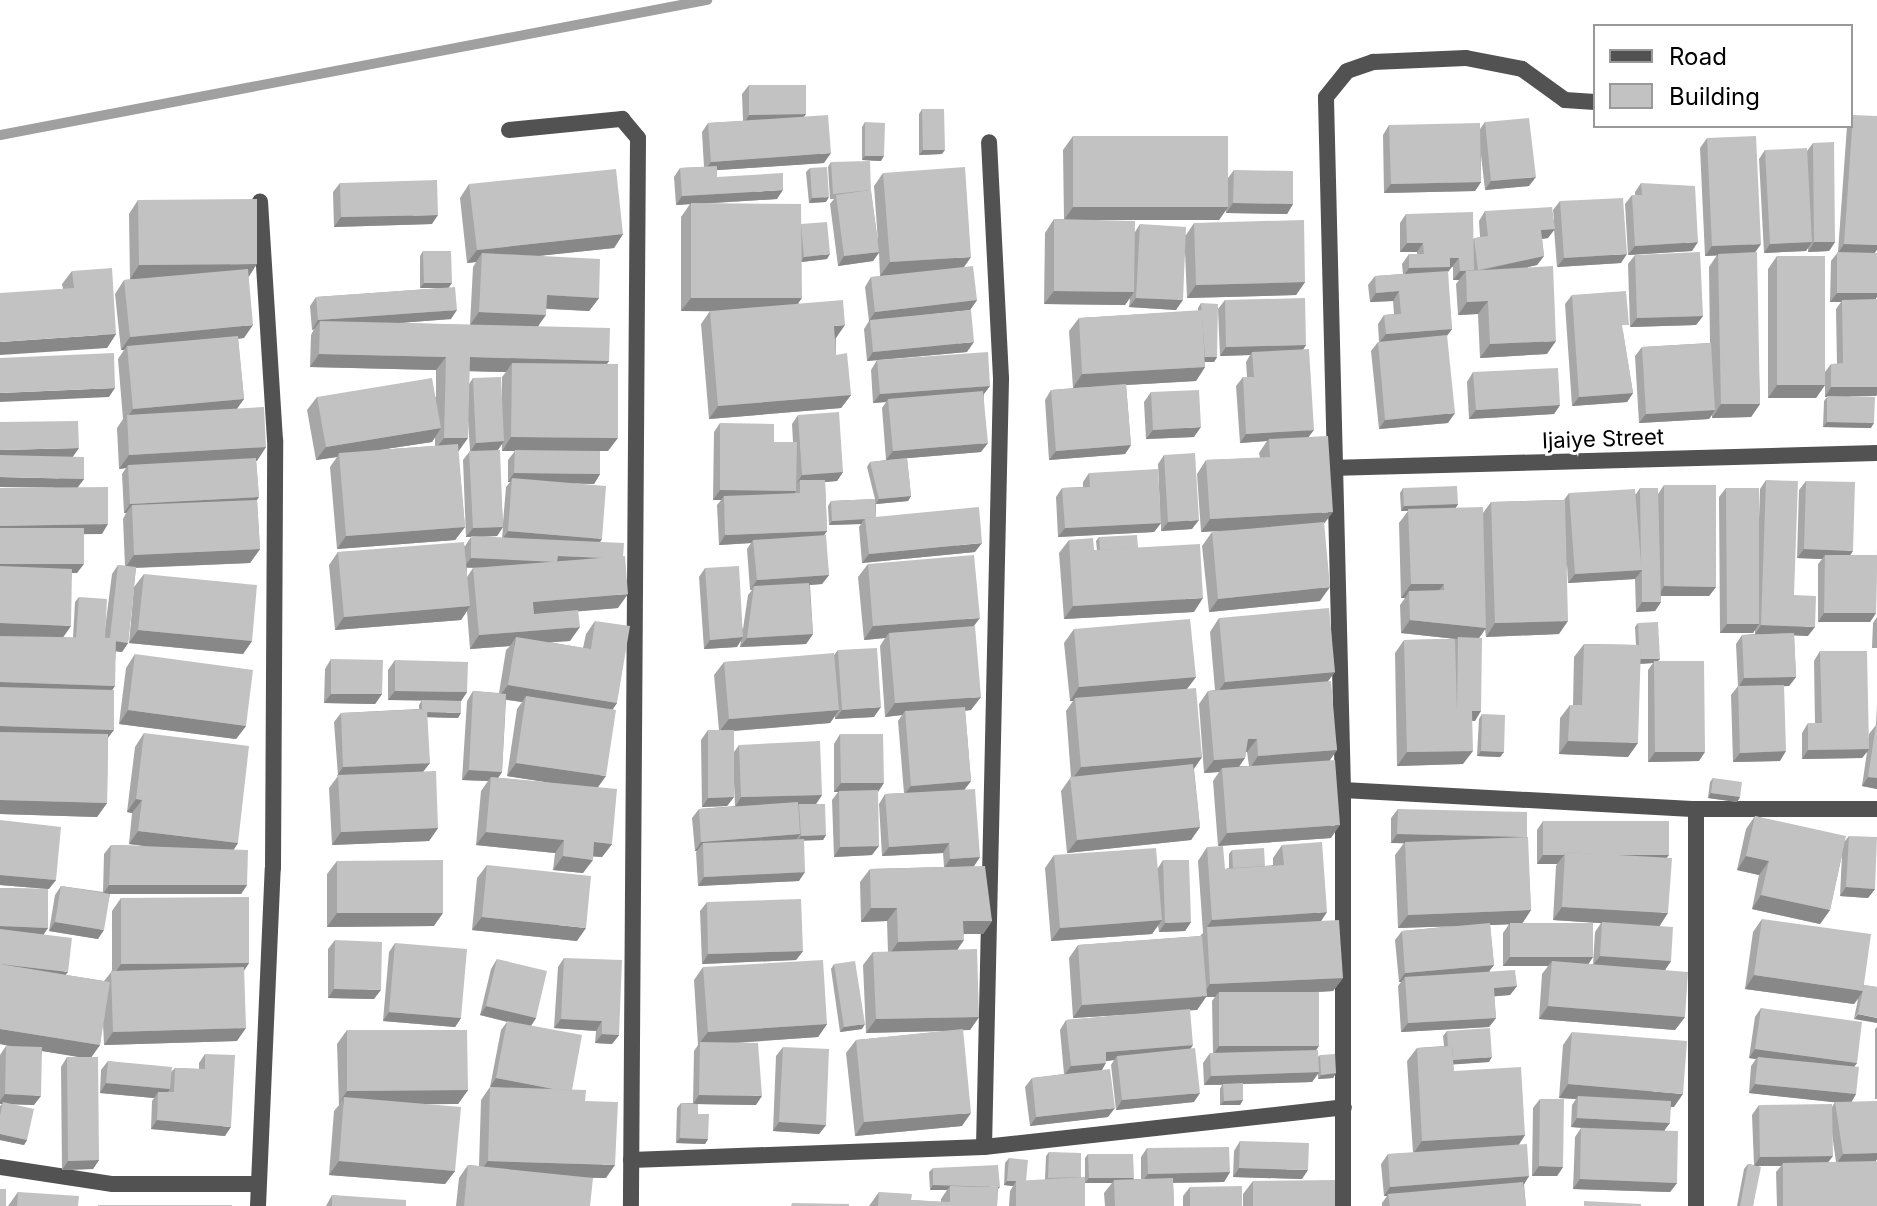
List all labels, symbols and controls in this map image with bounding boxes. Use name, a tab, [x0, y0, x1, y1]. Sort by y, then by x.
legend	[1593, 24, 1853, 128]
text: Road	[1669, 42, 1727, 71]
text: Building	[1669, 82, 1760, 111]
street label: Ijaiye Street	[1542, 424, 1664, 454]

